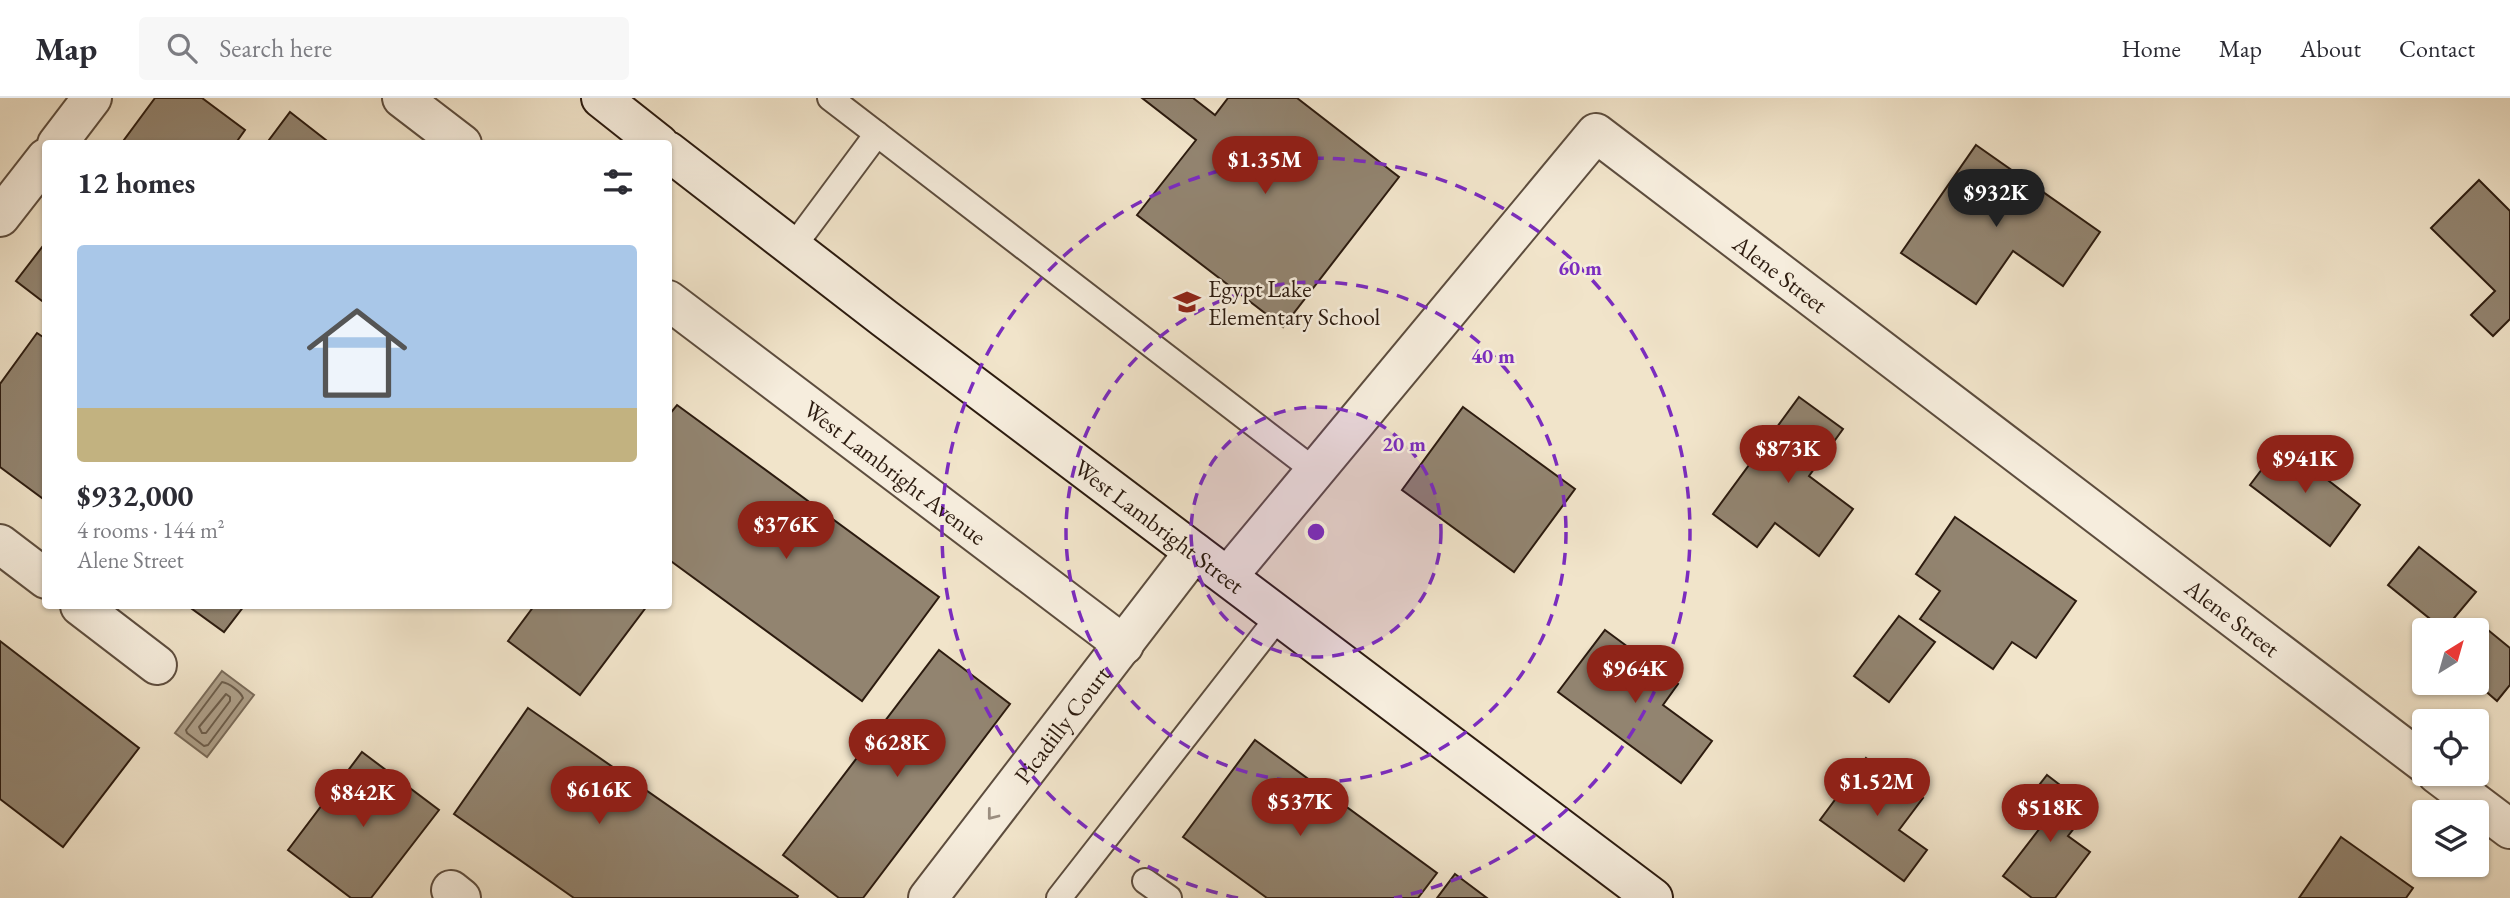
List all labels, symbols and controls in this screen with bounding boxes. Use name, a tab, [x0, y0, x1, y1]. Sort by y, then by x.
search box	[139, 17, 629, 80]
text: Map	[35, 27, 97, 70]
icon: search	[163, 29, 201, 67]
text: Search here	[219, 31, 332, 65]
text: Home	[2121, 33, 2181, 64]
text: Map	[2219, 33, 2262, 64]
text: About	[2300, 33, 2361, 64]
text: Contact	[2399, 33, 2475, 64]
pin: $1.35M	[1208, 136, 1322, 196]
text: $1.35M	[1228, 144, 1302, 174]
text: 12 homes	[77, 163, 195, 202]
icon: filters	[599, 163, 637, 201]
pin: $932K	[1947, 170, 2045, 229]
text: $932K	[1964, 177, 2028, 207]
street label: Alene Street	[1726, 227, 1835, 320]
text: 60 m	[1558, 254, 1602, 281]
place label: Egypt Lake Elementary School	[1208, 273, 1380, 332]
school or university icon: Egypt Lake Elementary School	[1172, 287, 1202, 317]
icon: home	[294, 290, 420, 416]
text: 40 m	[1471, 342, 1515, 369]
street label: West Lambright Avenue	[797, 393, 993, 551]
pin: $873K	[1739, 426, 1837, 485]
text: 20 m	[1382, 430, 1426, 457]
text: $873K	[1756, 433, 1820, 463]
pin: $941K	[2256, 436, 2354, 495]
text: $941K	[2273, 443, 2337, 473]
street label: West Lambright Street	[1068, 451, 1251, 600]
text: $932,000	[77, 476, 193, 515]
pin: $376K	[737, 502, 835, 561]
text: $376K	[754, 509, 818, 539]
text: 4 rooms · 144 m²	[77, 515, 225, 545]
centre of rings	[1304, 520, 1328, 544]
text: Alene Street	[77, 545, 184, 575]
street label: Alene Street	[2178, 571, 2287, 664]
north arrow	[2412, 618, 2488, 695]
map controls	[2412, 618, 2489, 877]
pin: $964K	[1586, 646, 1684, 705]
text: $964K	[1603, 653, 1667, 683]
street label: Picadilly Court	[1006, 659, 1117, 789]
button: locate	[2412, 709, 2489, 786]
pin: $628K	[848, 720, 946, 779]
text: $628K	[865, 727, 929, 757]
pin: $1.52M	[1820, 758, 1934, 818]
pin: $616K	[550, 766, 648, 826]
text: $1.52M	[1840, 766, 1914, 796]
pin: $842K	[314, 770, 412, 829]
text: $616K	[567, 774, 631, 804]
text: $842K	[331, 777, 395, 807]
pin: $537K	[1251, 778, 1349, 838]
pin: $518K	[2001, 784, 2099, 844]
text: $537K	[1268, 786, 1332, 816]
text: $518K	[2018, 792, 2082, 822]
button: layers	[2412, 800, 2489, 877]
one-way arrow	[988, 807, 1001, 820]

